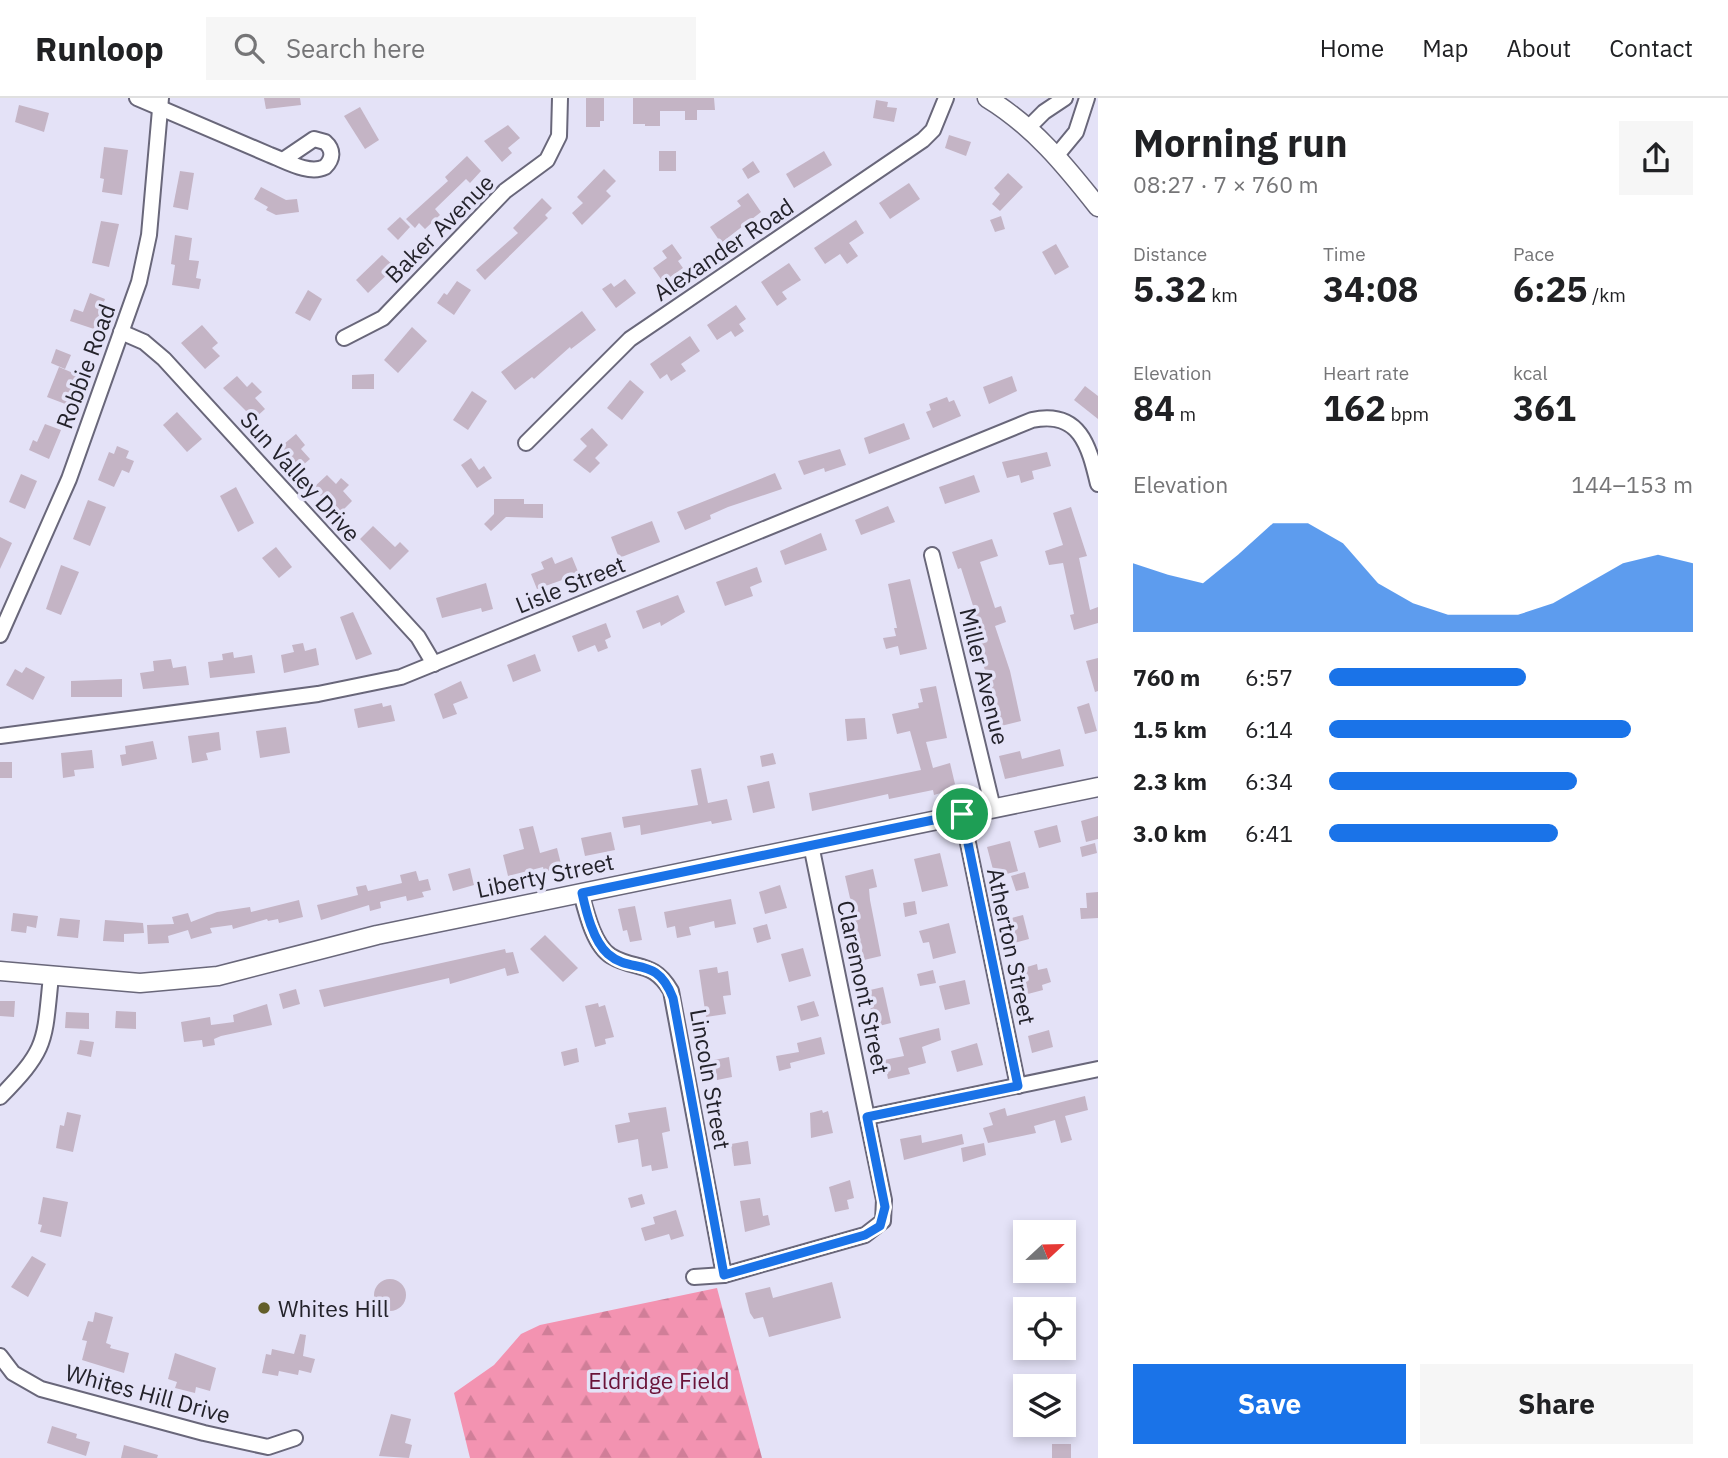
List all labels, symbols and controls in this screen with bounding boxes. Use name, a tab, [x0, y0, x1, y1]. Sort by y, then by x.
search box	[206, 17, 696, 80]
text: Runloop	[35, 27, 164, 70]
icon: search	[230, 29, 268, 67]
text: Search here	[286, 31, 425, 65]
text: Home	[1320, 32, 1384, 64]
text: Map	[1422, 32, 1468, 64]
text: About	[1506, 32, 1571, 64]
text: Contact	[1609, 32, 1693, 64]
text: Morning run	[1133, 118, 1348, 167]
button: share	[1619, 121, 1693, 195]
street label: Baker Avenue	[378, 167, 500, 289]
text: 08:27 · 7 × 760 m	[1133, 169, 1319, 199]
street label: Alexander Road	[647, 191, 799, 307]
text: Distance	[1133, 242, 1207, 266]
text: Time	[1323, 242, 1366, 266]
text: Pace	[1513, 242, 1554, 266]
text: 5.32	[1133, 266, 1207, 312]
text: 34:08	[1323, 266, 1419, 312]
text: 6:25	[1513, 266, 1588, 312]
text: km	[1207, 283, 1238, 307]
text: /km	[1588, 283, 1626, 307]
street label: Robbie Road	[49, 299, 121, 433]
text: Elevation	[1133, 361, 1212, 385]
text: Heart rate	[1323, 361, 1409, 385]
text: kcal	[1513, 361, 1548, 385]
text: 84	[1133, 385, 1175, 431]
text: 162	[1323, 385, 1386, 431]
text: 361	[1513, 385, 1576, 431]
text: m	[1175, 402, 1196, 426]
text: bpm	[1386, 402, 1429, 426]
street label: Sun Valley Drive	[234, 404, 368, 548]
text: Elevation	[1133, 469, 1228, 499]
text: 144–153 m	[1571, 469, 1693, 499]
street label: Lisle Street	[511, 548, 629, 620]
street label: Miller Avenue	[953, 604, 1017, 748]
text: 760 m	[1133, 662, 1200, 692]
text: 6:57	[1245, 662, 1293, 692]
text: 1.5 km	[1133, 714, 1207, 744]
text: 6:14	[1245, 714, 1293, 744]
text: 2.3 km	[1133, 766, 1207, 796]
text: 6:34	[1245, 766, 1293, 796]
pin	[932, 784, 992, 844]
icon: arrive	[943, 795, 981, 833]
text: 3.0 km	[1133, 818, 1207, 848]
text: 6:41	[1245, 818, 1293, 848]
street label: Liberty Street	[473, 846, 617, 904]
street label: Atherton Street	[981, 865, 1043, 1027]
street label: Claremont Street	[831, 898, 897, 1076]
street label: Lincoln Street	[684, 1006, 738, 1152]
north arrow	[1013, 1220, 1076, 1283]
map controls	[1013, 1220, 1076, 1437]
place label: Whites Hill	[278, 1293, 389, 1323]
button: locate	[1013, 1297, 1076, 1360]
marker: Whites Hill	[256, 1300, 272, 1316]
street label: Whites Hill Drive	[62, 1357, 234, 1429]
button: Save	[1133, 1364, 1406, 1444]
button: Share	[1420, 1364, 1693, 1444]
park label: Eldridge Field	[588, 1365, 730, 1395]
button: layers	[1013, 1374, 1076, 1437]

